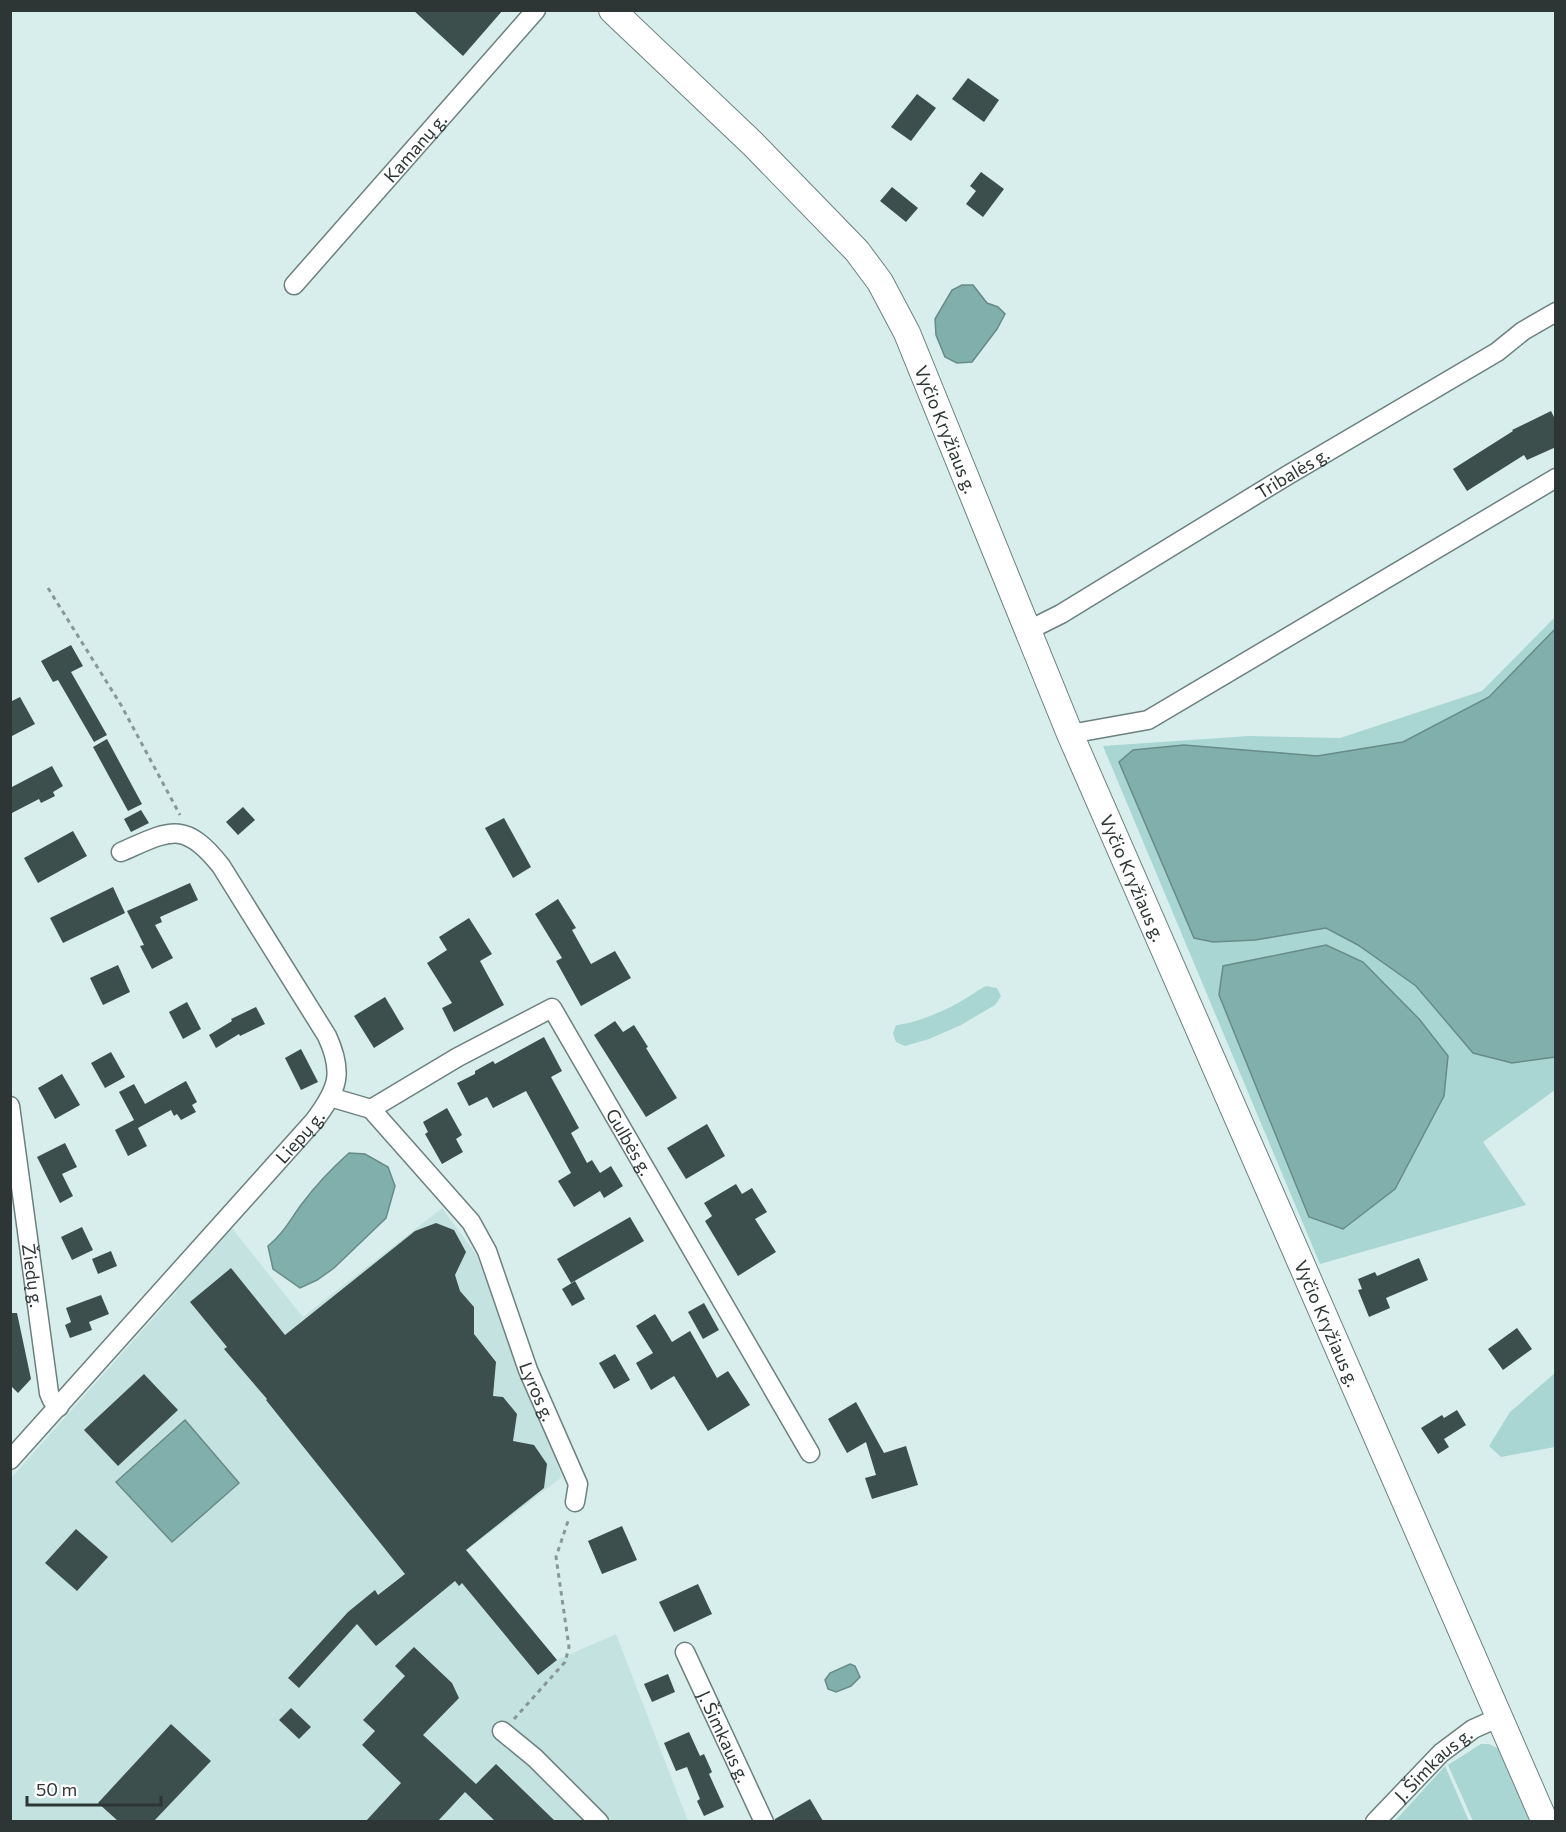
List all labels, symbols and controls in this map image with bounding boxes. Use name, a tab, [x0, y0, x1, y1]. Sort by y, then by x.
street label: Kamanų g.	[379, 109, 451, 187]
street label: Vyčio Kryžiaus g.	[910, 362, 982, 496]
street label: Tribalės g.	[1252, 442, 1333, 503]
street label: Vyčio Kryžiaus g.	[1096, 811, 1170, 945]
street label: Gulbės g.	[602, 1104, 658, 1179]
street label: Liepų g.	[271, 1106, 329, 1168]
street label: Žiedų g.	[18, 1242, 48, 1309]
street label: Vyčio Kryžiaus g.	[1290, 1257, 1365, 1390]
street label: Lyros g.	[515, 1359, 560, 1424]
street label: J. Šimkaus g.	[693, 1687, 755, 1786]
street label: J. Šimkaus g.	[1390, 1723, 1476, 1806]
scale bar	[27, 1769, 160, 1807]
text: 50 m	[36, 1778, 77, 1800]

